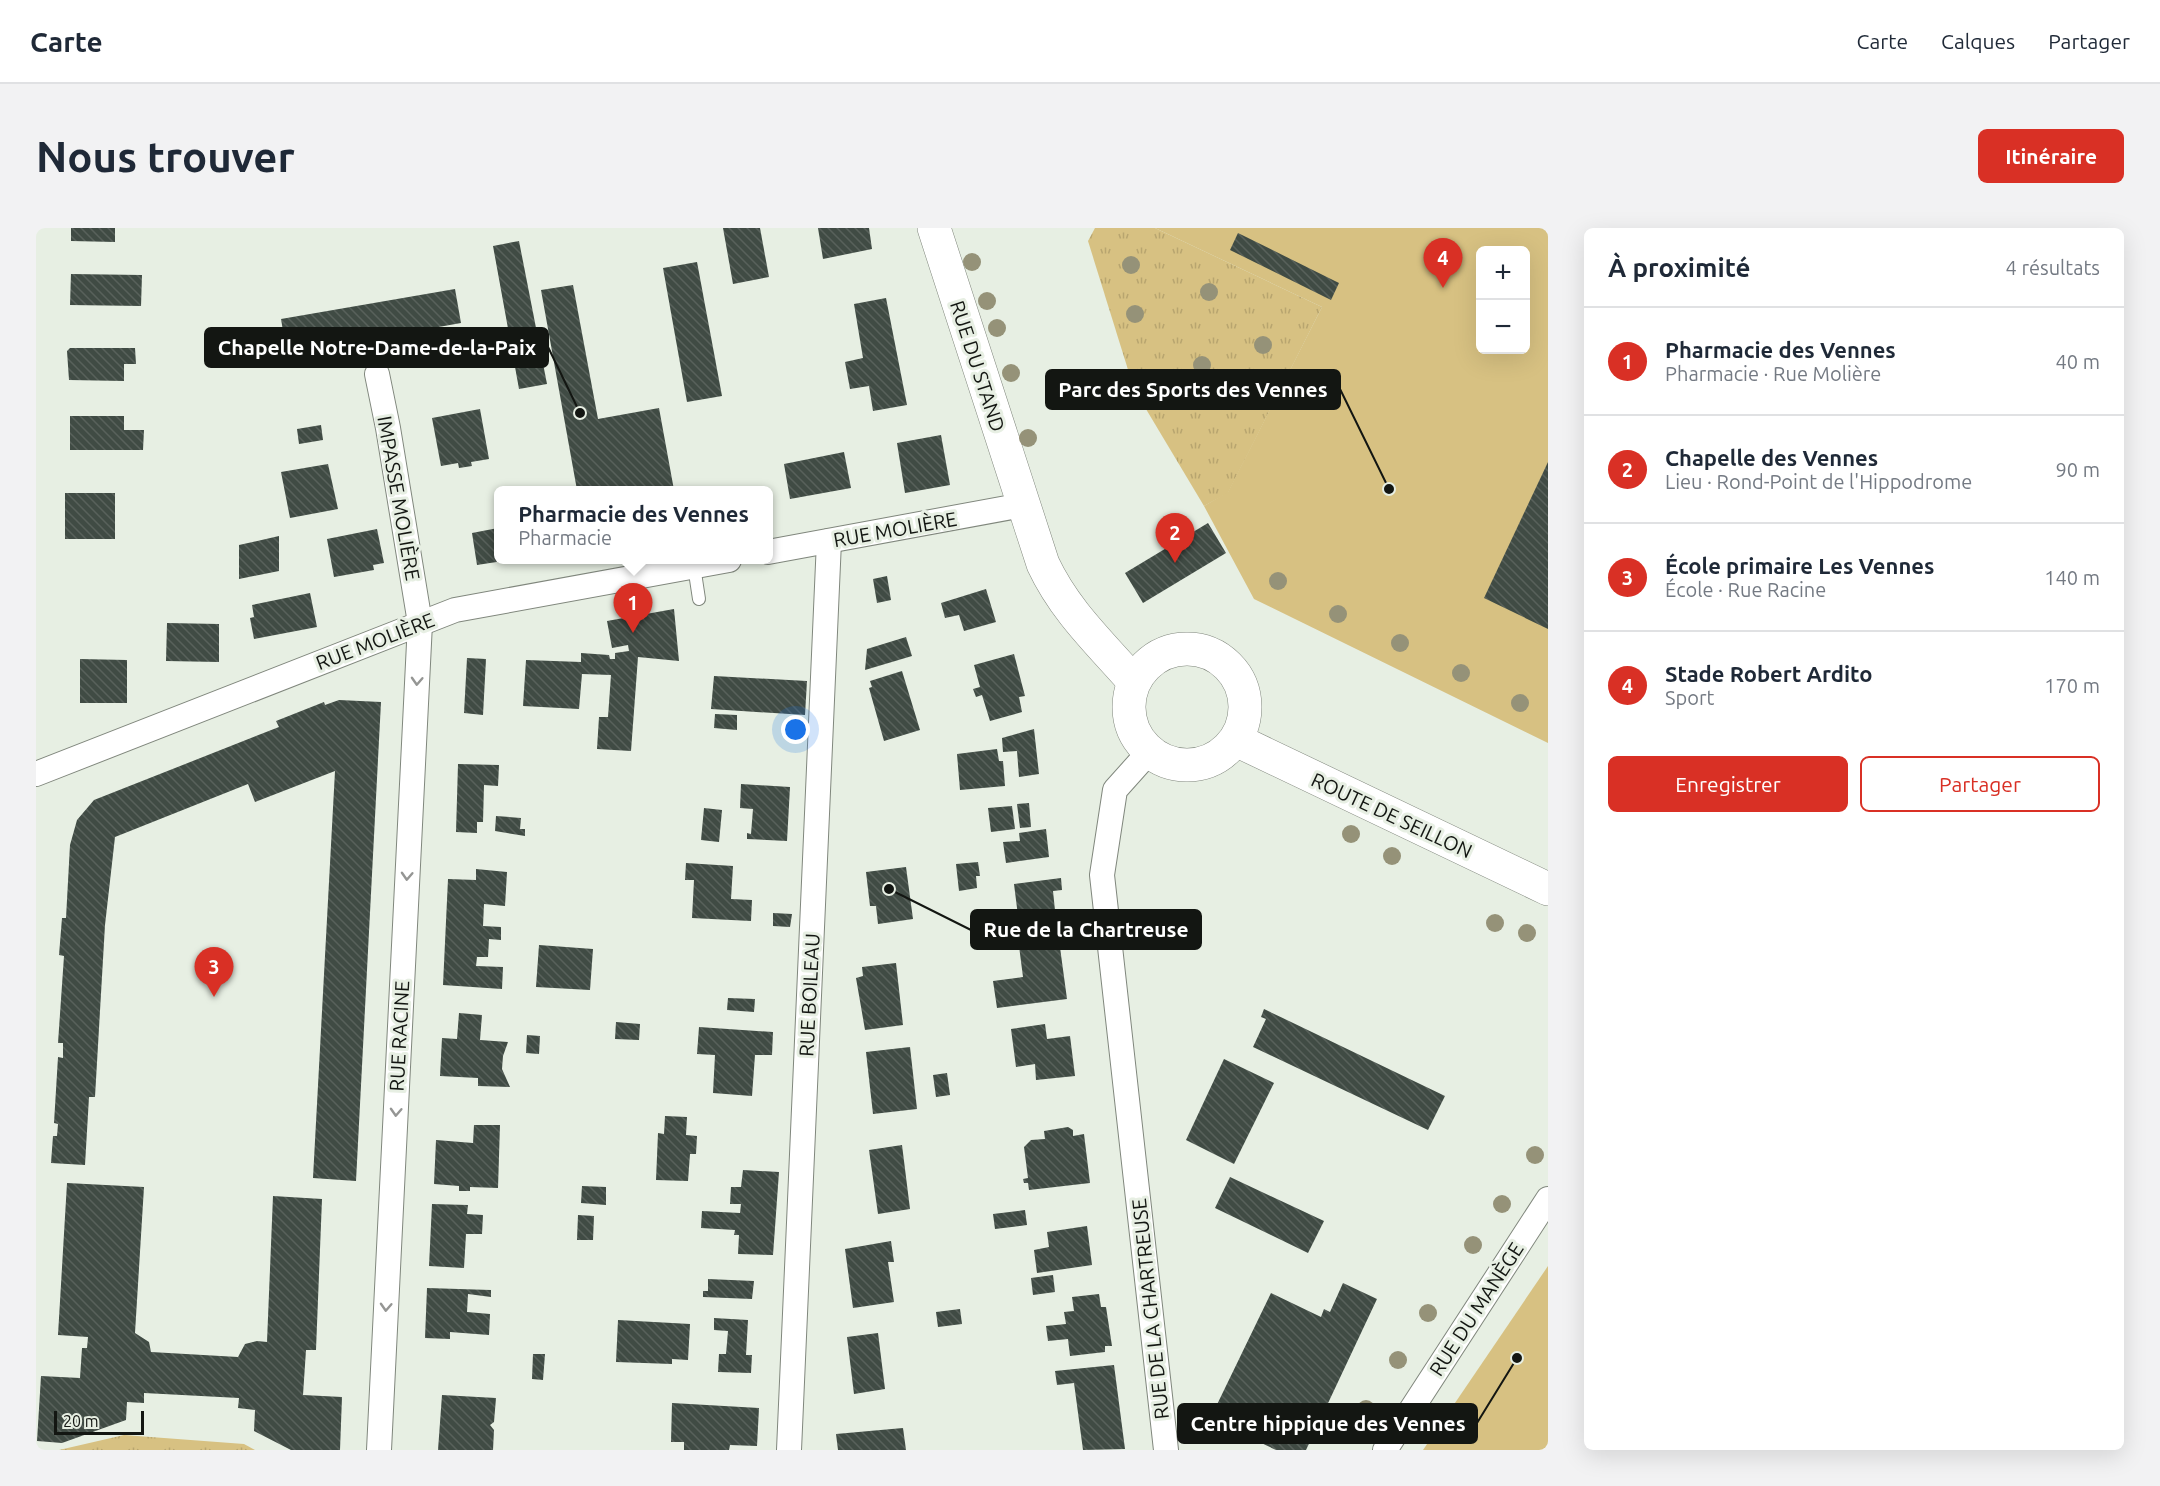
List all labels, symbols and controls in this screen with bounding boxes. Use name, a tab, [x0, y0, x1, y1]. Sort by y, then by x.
text: Carte	[30, 26, 103, 57]
text: Carte	[1857, 29, 1908, 53]
text: Calques	[1941, 29, 2015, 53]
text: Partager	[2048, 29, 2130, 53]
button: Itinéraire	[1978, 129, 2124, 183]
text: Nous trouver	[36, 133, 295, 180]
pin: 4	[1424, 238, 1462, 288]
map controls	[1476, 246, 1530, 354]
button: +	[1476, 246, 1530, 300]
text: À proximité	[1608, 253, 1750, 282]
text: 4 résultats	[2006, 256, 2100, 279]
street label: RUE DU STAND	[946, 298, 1010, 434]
button: −	[1476, 300, 1530, 354]
callout: Chapelle Notre-Dame-de-la-Paix	[205, 328, 548, 367]
text: Chapelle Notre-Dame-de-la-Paix	[218, 335, 537, 359]
text: Pharmacie des Vennes	[1665, 337, 1896, 362]
text: 1	[1622, 350, 1633, 373]
text: 40 m	[2056, 350, 2100, 373]
text: Pharmacie · Rue Molière	[1665, 362, 1881, 385]
callout: Parc des Sports des Vennes	[1046, 370, 1340, 409]
text: Parc des Sports des Vennes	[1058, 377, 1328, 401]
street label: IMPASSE MOLIÈRE	[373, 414, 425, 582]
text: Chapelle des Vennes	[1665, 445, 1878, 470]
text: 2	[1622, 458, 1633, 481]
text: 90 m	[2056, 458, 2100, 481]
text: Lieu · Rond-Point de l'Hippodrome	[1665, 470, 1972, 493]
popup	[494, 486, 773, 564]
text: Pharmacie des Vennes	[518, 501, 749, 526]
street label: RUE MOLIÈRE	[831, 507, 959, 551]
pin: 2	[1156, 514, 1194, 563]
text: Pharmacie	[518, 526, 612, 549]
text: École primaire Les Vennes	[1665, 553, 1934, 578]
text: 3	[1622, 566, 1633, 589]
text: 140 m	[2044, 566, 2100, 589]
text: École · Rue Racine	[1665, 578, 1826, 601]
pin: 1	[614, 584, 652, 633]
street label: RUE MOLIÈRE	[313, 608, 437, 674]
text: Stade Robert Ardito	[1665, 661, 1873, 686]
text: 4	[1622, 674, 1633, 697]
text: 170 m	[2044, 674, 2100, 697]
one-way arrow	[410, 677, 423, 686]
text: Sport	[1665, 686, 1714, 709]
your location	[781, 715, 810, 744]
button: Enregistrer	[1608, 756, 1848, 812]
button: Partager	[1860, 756, 2100, 812]
street label: ROUTE DE SEILLON	[1308, 768, 1476, 862]
one-way arrow	[401, 871, 414, 880]
callout: Rue de la Chartreuse	[971, 910, 1201, 949]
text: Rue de la Chartreuse	[983, 917, 1189, 941]
street label: RUE BOILEAU	[794, 933, 824, 1057]
pin: 3	[194, 948, 234, 997]
street label: RUE RACINE	[385, 980, 413, 1092]
one-way arrow	[389, 1108, 402, 1117]
street label: RUE DE LA CHARTREUSE	[1127, 1197, 1173, 1421]
street label: RUE DU MANÈGE	[1424, 1238, 1528, 1380]
one-way arrow	[379, 1303, 392, 1312]
callout: Centre hippique des Vennes	[1178, 1404, 1477, 1443]
scale bar	[54, 1408, 144, 1436]
text: Centre hippique des Vennes	[1190, 1411, 1466, 1435]
text: 20 m	[63, 1412, 99, 1430]

